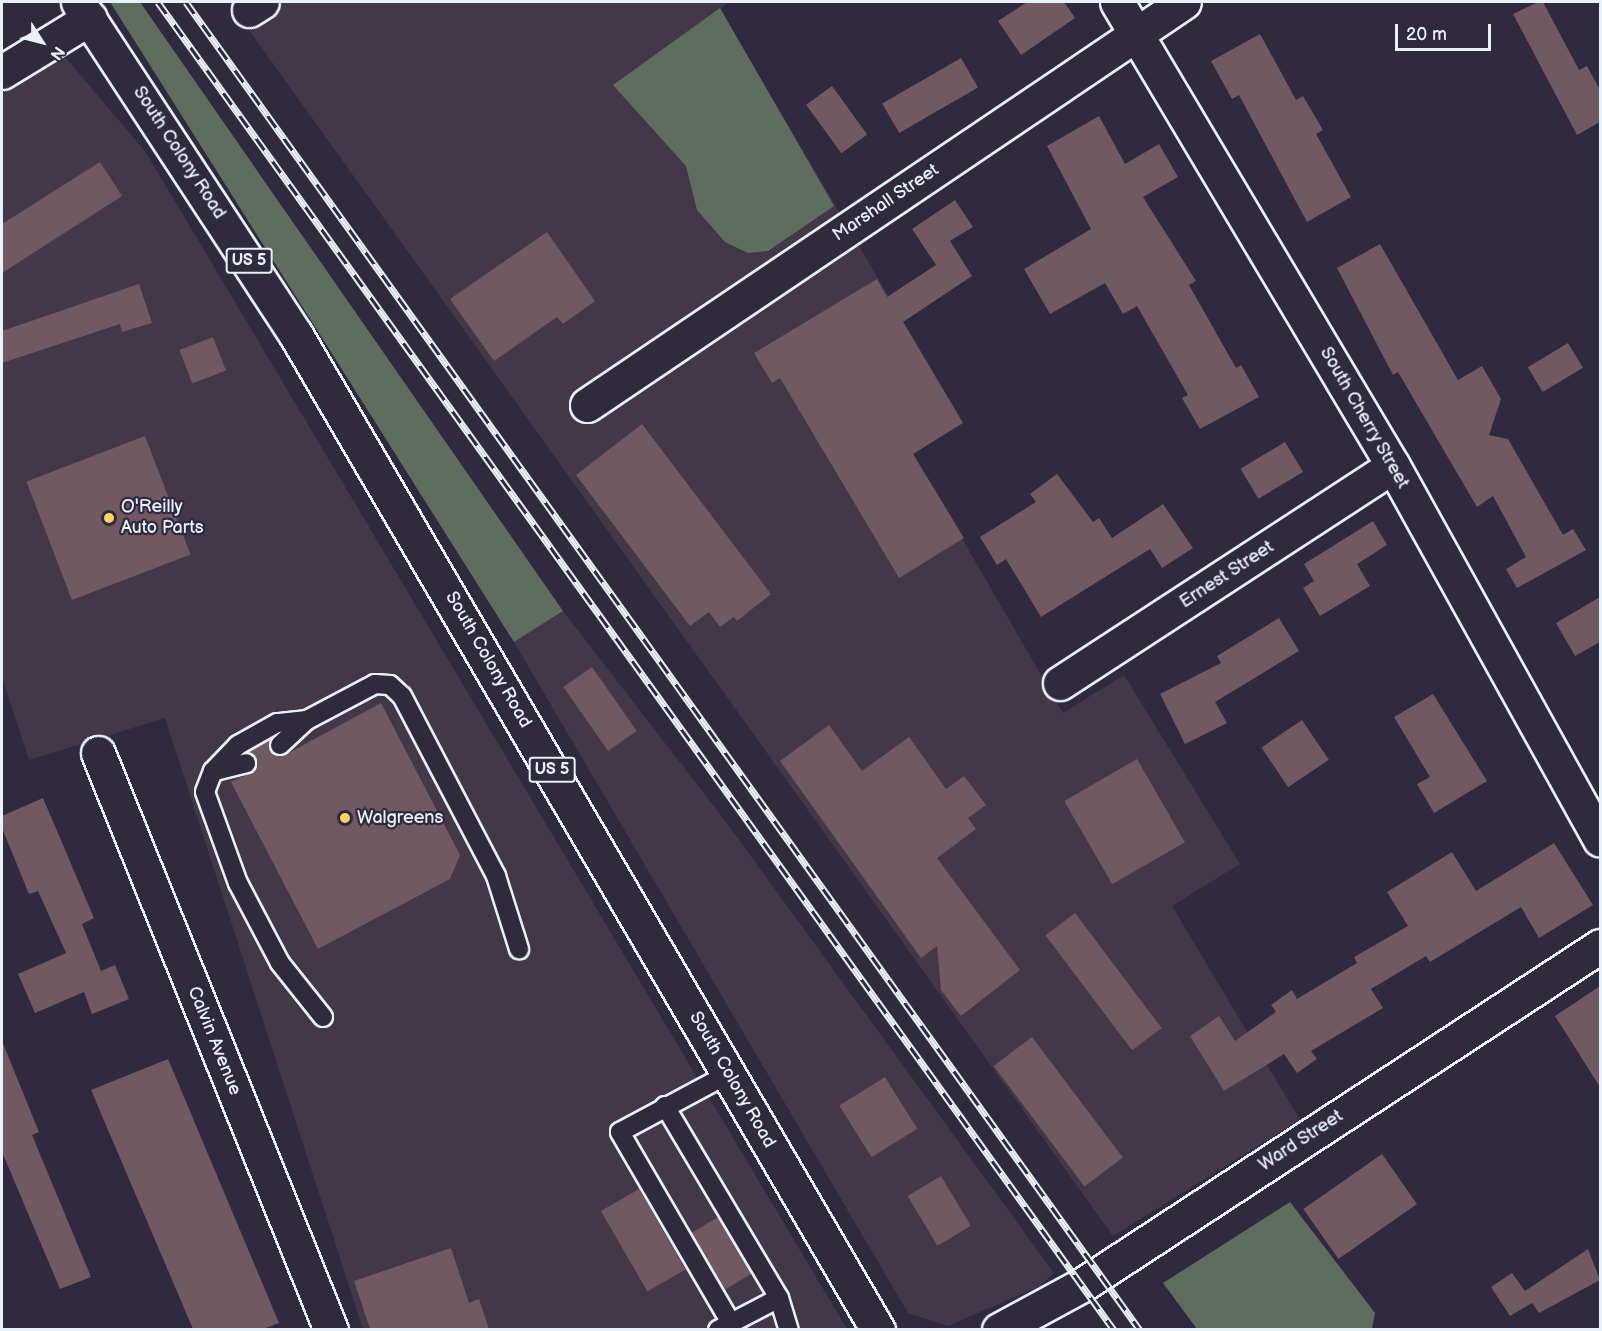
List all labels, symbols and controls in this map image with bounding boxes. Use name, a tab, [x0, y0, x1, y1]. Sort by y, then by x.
north arrow	[12, 12, 72, 72]
scale bar	[1398, 12, 1494, 50]
text: 20 m	[1406, 24, 1447, 45]
text: N	[46, 42, 68, 63]
street label: South Colony Road	[128, 82, 230, 224]
street label: Marshall Street	[829, 159, 943, 247]
road number: US 5	[225, 248, 273, 274]
street label: South Cherry Street	[1314, 343, 1414, 493]
place label: O'Reilly Auto Parts	[121, 497, 204, 540]
marker: O'Reilly Auto Parts	[102, 511, 116, 525]
street label: Ernest Street	[1176, 537, 1278, 613]
street label: South Colony Road	[440, 587, 536, 733]
road number: US 5	[528, 757, 576, 783]
place label: Walgreens	[357, 807, 443, 829]
marker: Walgreens	[338, 811, 352, 825]
street label: Calvin Avenue	[182, 984, 246, 1098]
street label: South Colony Road	[684, 1007, 780, 1153]
street label: Ward Street	[1255, 1106, 1347, 1176]

